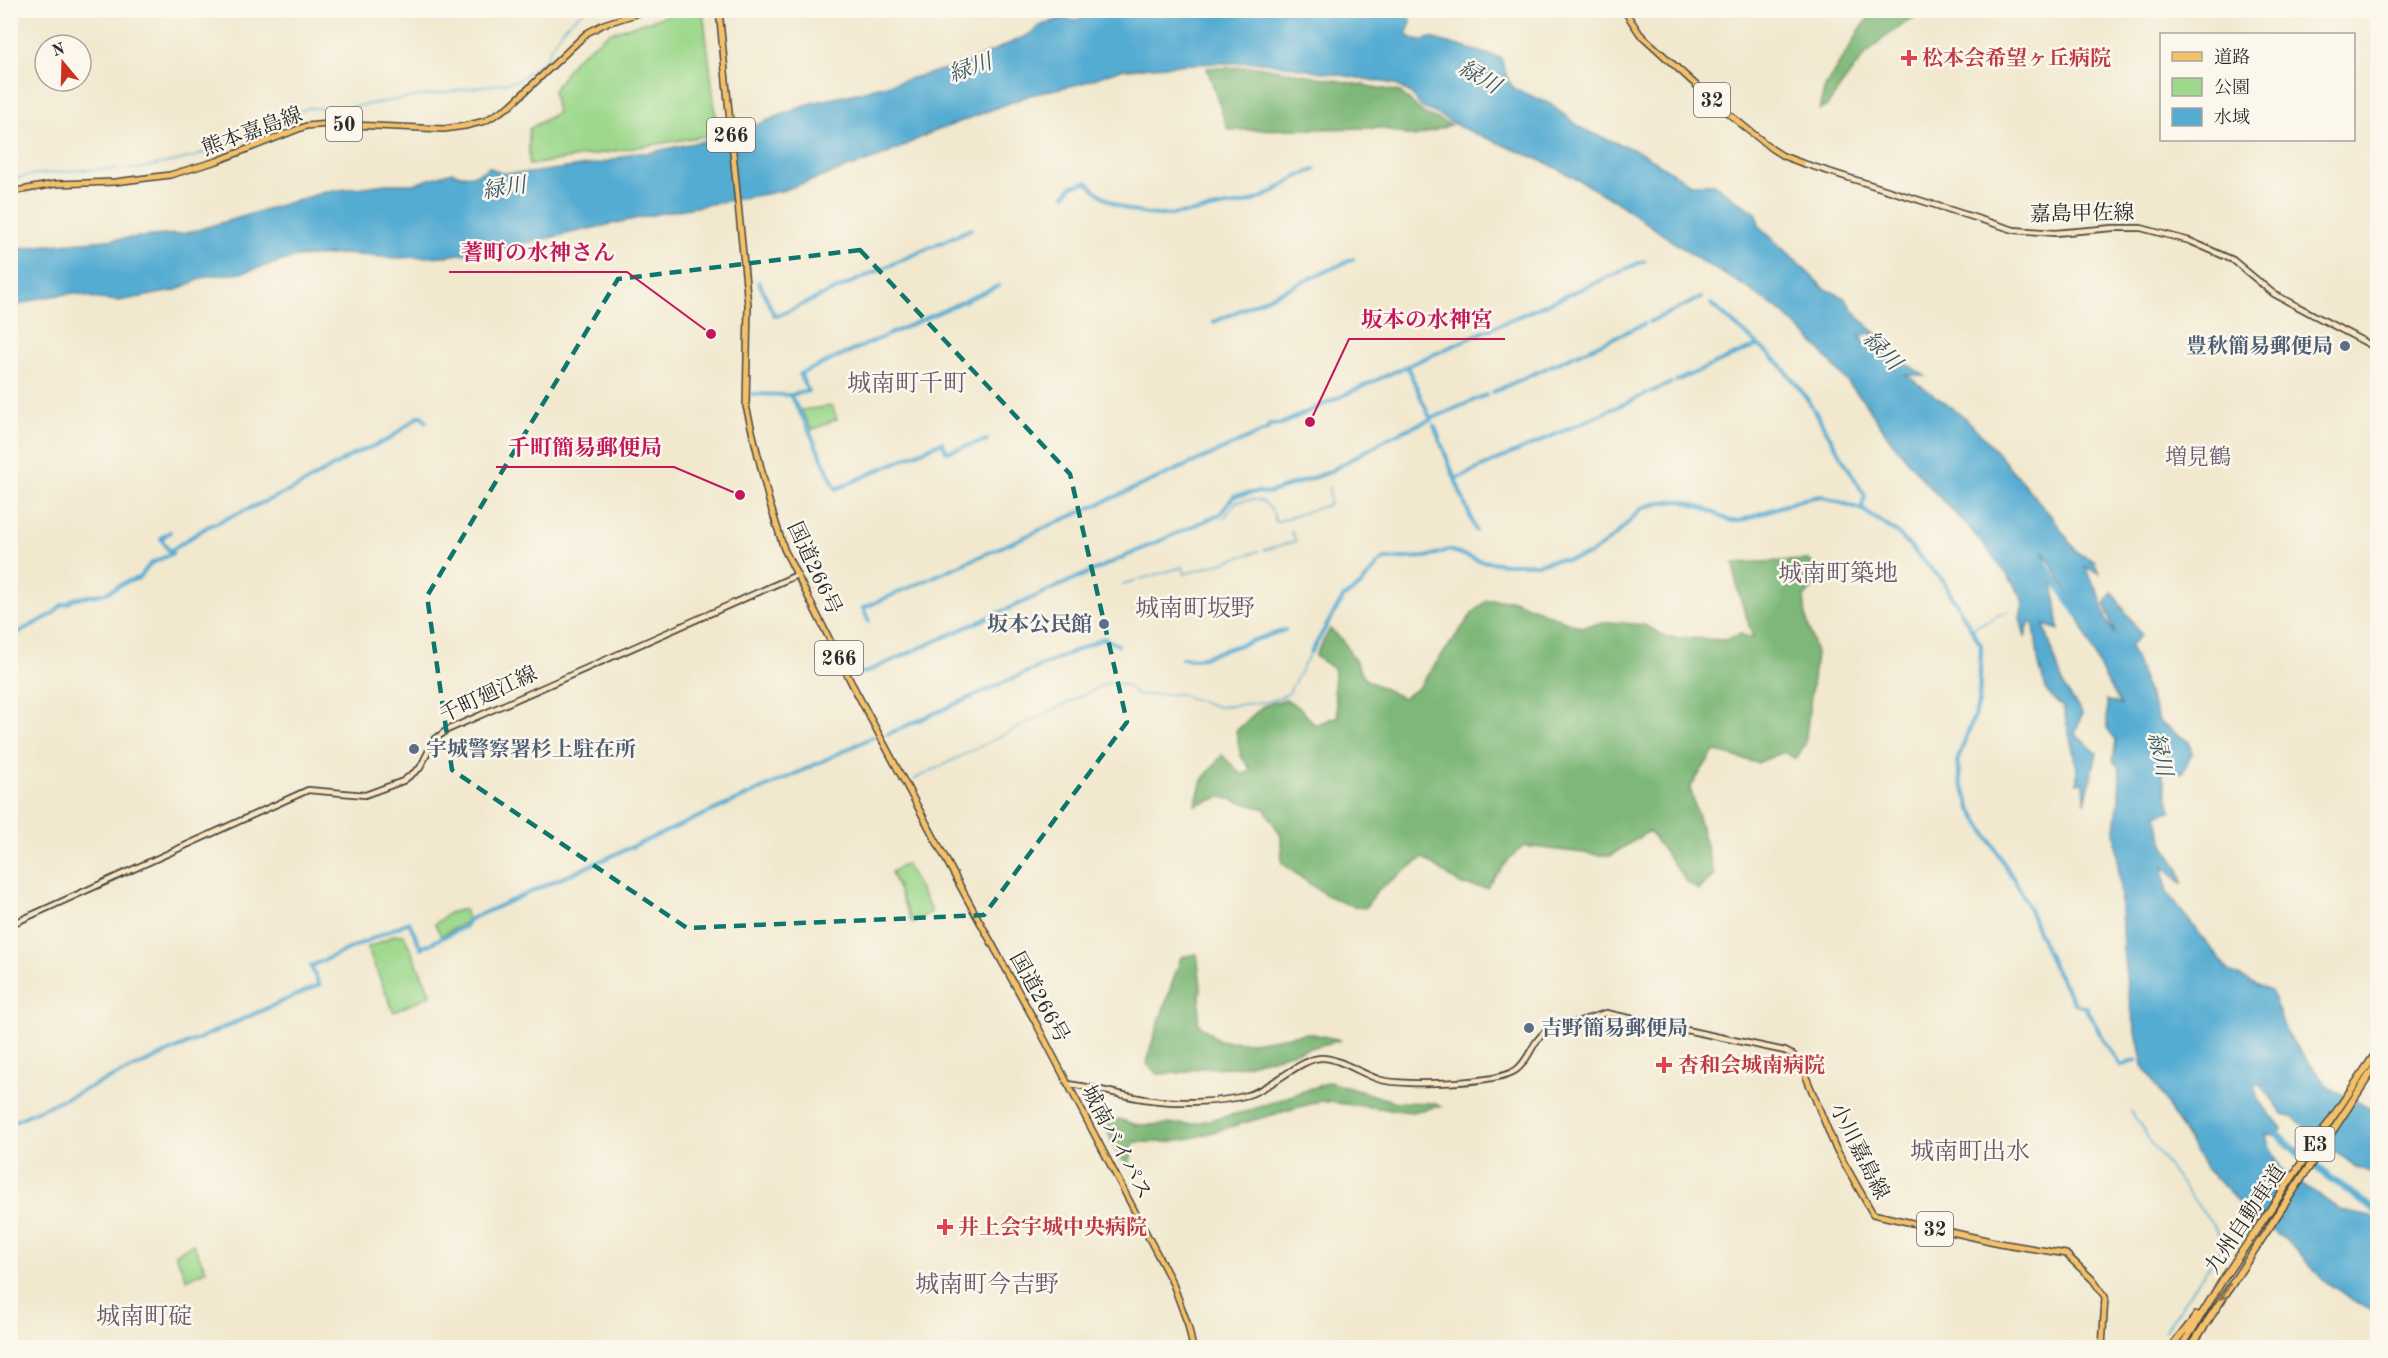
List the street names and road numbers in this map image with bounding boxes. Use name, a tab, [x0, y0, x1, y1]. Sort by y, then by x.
road number: 32	[1694, 83, 1730, 117]
street label: 熊本嘉島線	[199, 103, 305, 160]
road number: 50	[326, 107, 362, 141]
road number: 266	[707, 118, 755, 152]
street label: 嘉島甲佐線	[2029, 201, 2135, 226]
street label: 国道266号	[783, 518, 846, 618]
road number: 266	[815, 641, 863, 675]
street label: 千町廻江線	[436, 662, 541, 727]
street label: 国道266号	[1005, 948, 1074, 1046]
street label: 城南バイパス	[1077, 1081, 1156, 1203]
street label: 小川嘉島線	[1825, 1099, 1894, 1203]
road number: E3	[2296, 1127, 2334, 1161]
street label: 九州自動車道	[2201, 1161, 2290, 1278]
road number: 32	[1917, 1212, 1953, 1246]

